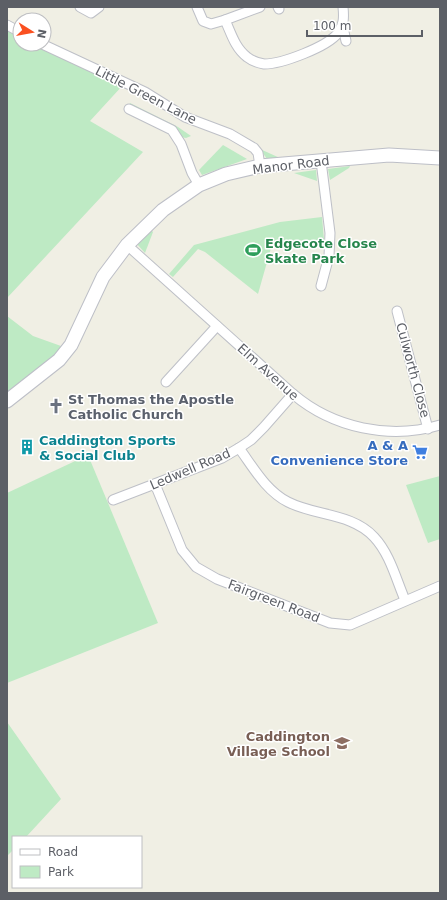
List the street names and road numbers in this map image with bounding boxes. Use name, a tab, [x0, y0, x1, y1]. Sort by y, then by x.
street label: Little Green Lane	[93, 63, 199, 127]
street label: Manor Road	[252, 153, 330, 177]
street label: Culworth Close	[393, 321, 433, 419]
street label: Elm Avenue	[234, 341, 302, 403]
street label: Ledwell Road	[148, 445, 232, 493]
street label: Fairgreen Road	[226, 577, 322, 625]

